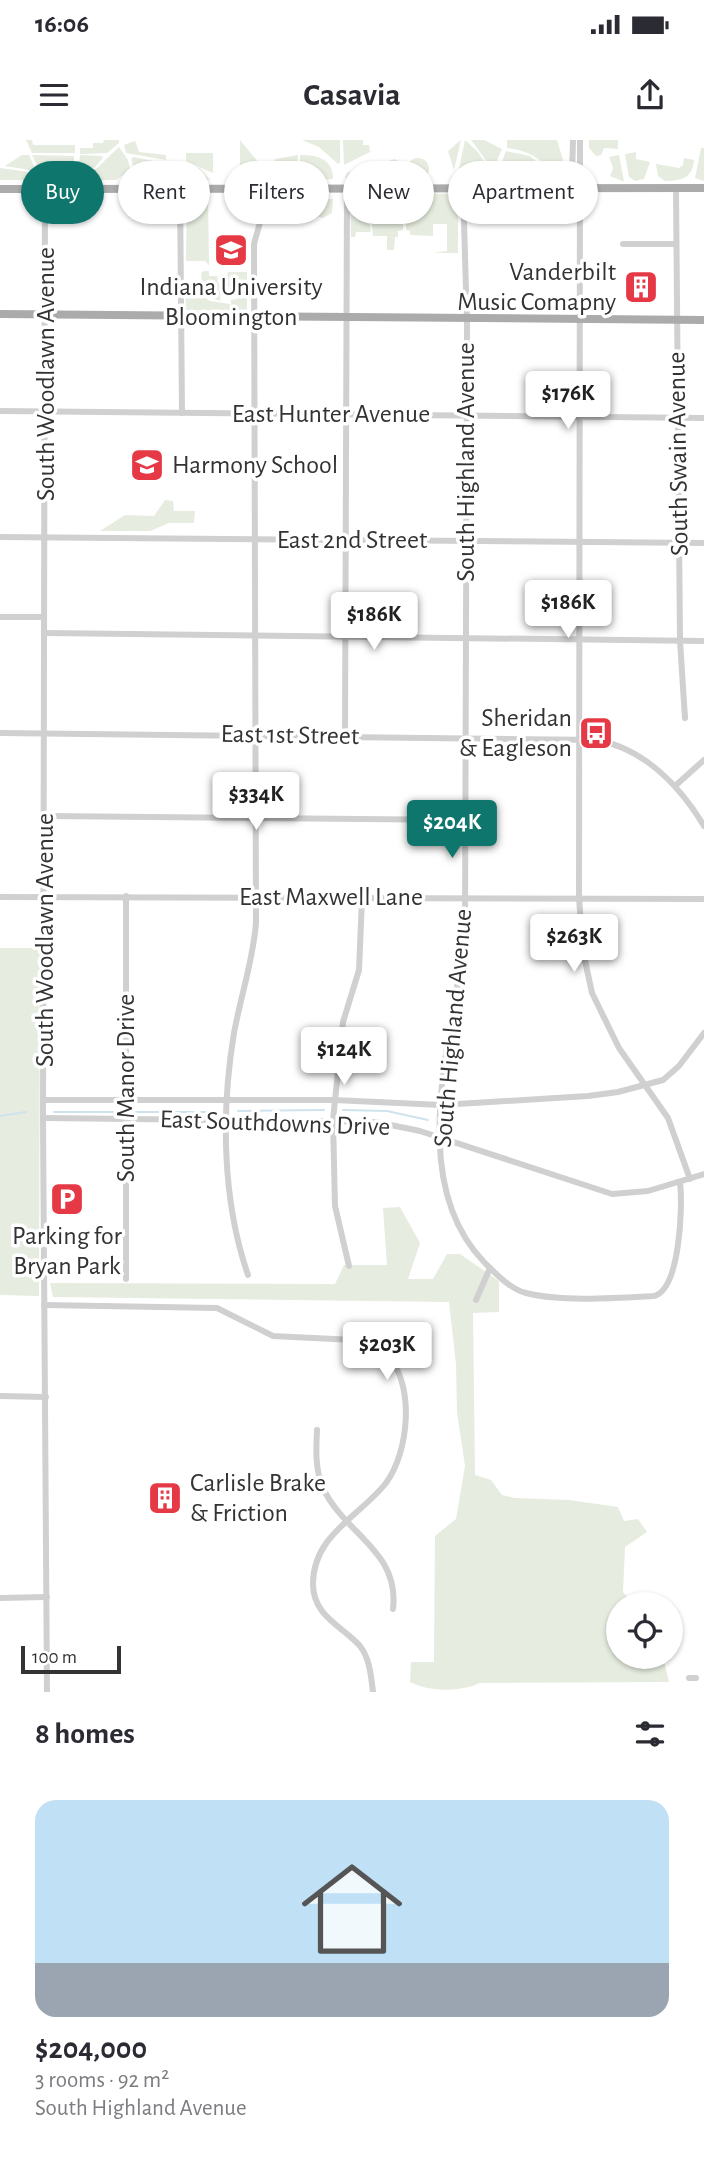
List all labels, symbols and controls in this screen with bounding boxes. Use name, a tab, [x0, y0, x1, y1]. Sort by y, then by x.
text: 16:06	[35, 11, 89, 37]
icon: menu	[35, 76, 73, 114]
icon: share	[631, 76, 669, 114]
text: Casavia	[303, 79, 401, 111]
chip: Buy	[21, 161, 104, 224]
chip: Rent	[118, 161, 210, 224]
chip: Filters	[224, 161, 329, 224]
chip: New	[343, 161, 434, 224]
chip: Apartment	[448, 161, 598, 224]
school or university icon: Indiana University Bloomington	[212, 231, 250, 269]
street label: South Woodlawn Avenue	[33, 247, 59, 501]
place label: Vanderbilt Music Comapny	[457, 259, 616, 315]
building icon: Vanderbilt Music Comapny	[622, 268, 660, 306]
place label: Indiana University Bloomington	[139, 274, 323, 330]
street label: South Highland Avenue	[453, 342, 479, 582]
street label: South Swain Avenue	[663, 352, 693, 556]
pin: $176K	[519, 372, 617, 431]
text: $176K	[541, 382, 595, 405]
street label: East Hunter Avenue	[232, 401, 430, 427]
school or university icon: Harmony School	[128, 446, 166, 484]
place label: Harmony School	[172, 452, 338, 478]
street label: East 2nd Street	[277, 527, 427, 553]
pin: $186K	[519, 580, 617, 640]
text: $186K	[541, 591, 595, 614]
pin: $186K	[325, 592, 423, 652]
text: $186K	[347, 603, 401, 626]
place label: Sheridan & Eagleson	[459, 705, 572, 761]
bus stop icon: Sheridan & Eagleson	[577, 714, 615, 752]
street label: East 1st Street	[220, 721, 360, 749]
pin: $334K	[207, 772, 305, 832]
text: $334K	[228, 783, 284, 806]
pin: $204K	[403, 800, 501, 860]
text: $204K	[423, 811, 481, 834]
street label: South Woodlawn Avenue	[32, 813, 58, 1067]
street label: East Maxwell Lane	[239, 884, 423, 910]
street label: South Highland Avenue	[430, 908, 476, 1148]
pin: $263K	[525, 914, 623, 974]
text: $263K	[546, 925, 602, 948]
street label: South Manor Drive	[113, 994, 139, 1182]
pin: $124K	[295, 1028, 393, 1087]
text: $124K	[317, 1038, 371, 1061]
street label: East Southdowns Drive	[159, 1106, 391, 1140]
parking icon: Parking for Bryan Park	[48, 1180, 86, 1218]
place label: Parking for Bryan Park	[12, 1223, 123, 1279]
pin: $203K	[338, 1322, 436, 1382]
text: $203K	[359, 1333, 415, 1356]
place label: Carlisle Brake & Friction	[190, 1470, 326, 1526]
building icon: Carlisle Brake & Friction	[146, 1479, 184, 1517]
map controls	[606, 1592, 683, 1669]
button: locate	[606, 1592, 683, 1669]
scale bar	[21, 1643, 121, 1675]
text: 100 m	[32, 1648, 77, 1667]
icon: filters	[631, 1715, 669, 1753]
text: 8 homes	[35, 1719, 135, 1749]
icon: home	[289, 1846, 415, 1972]
text: $204,000	[35, 2034, 147, 2064]
text: 3 rooms · 92 m²	[35, 2069, 169, 2092]
text: South Highland Avenue	[35, 2097, 247, 2120]

